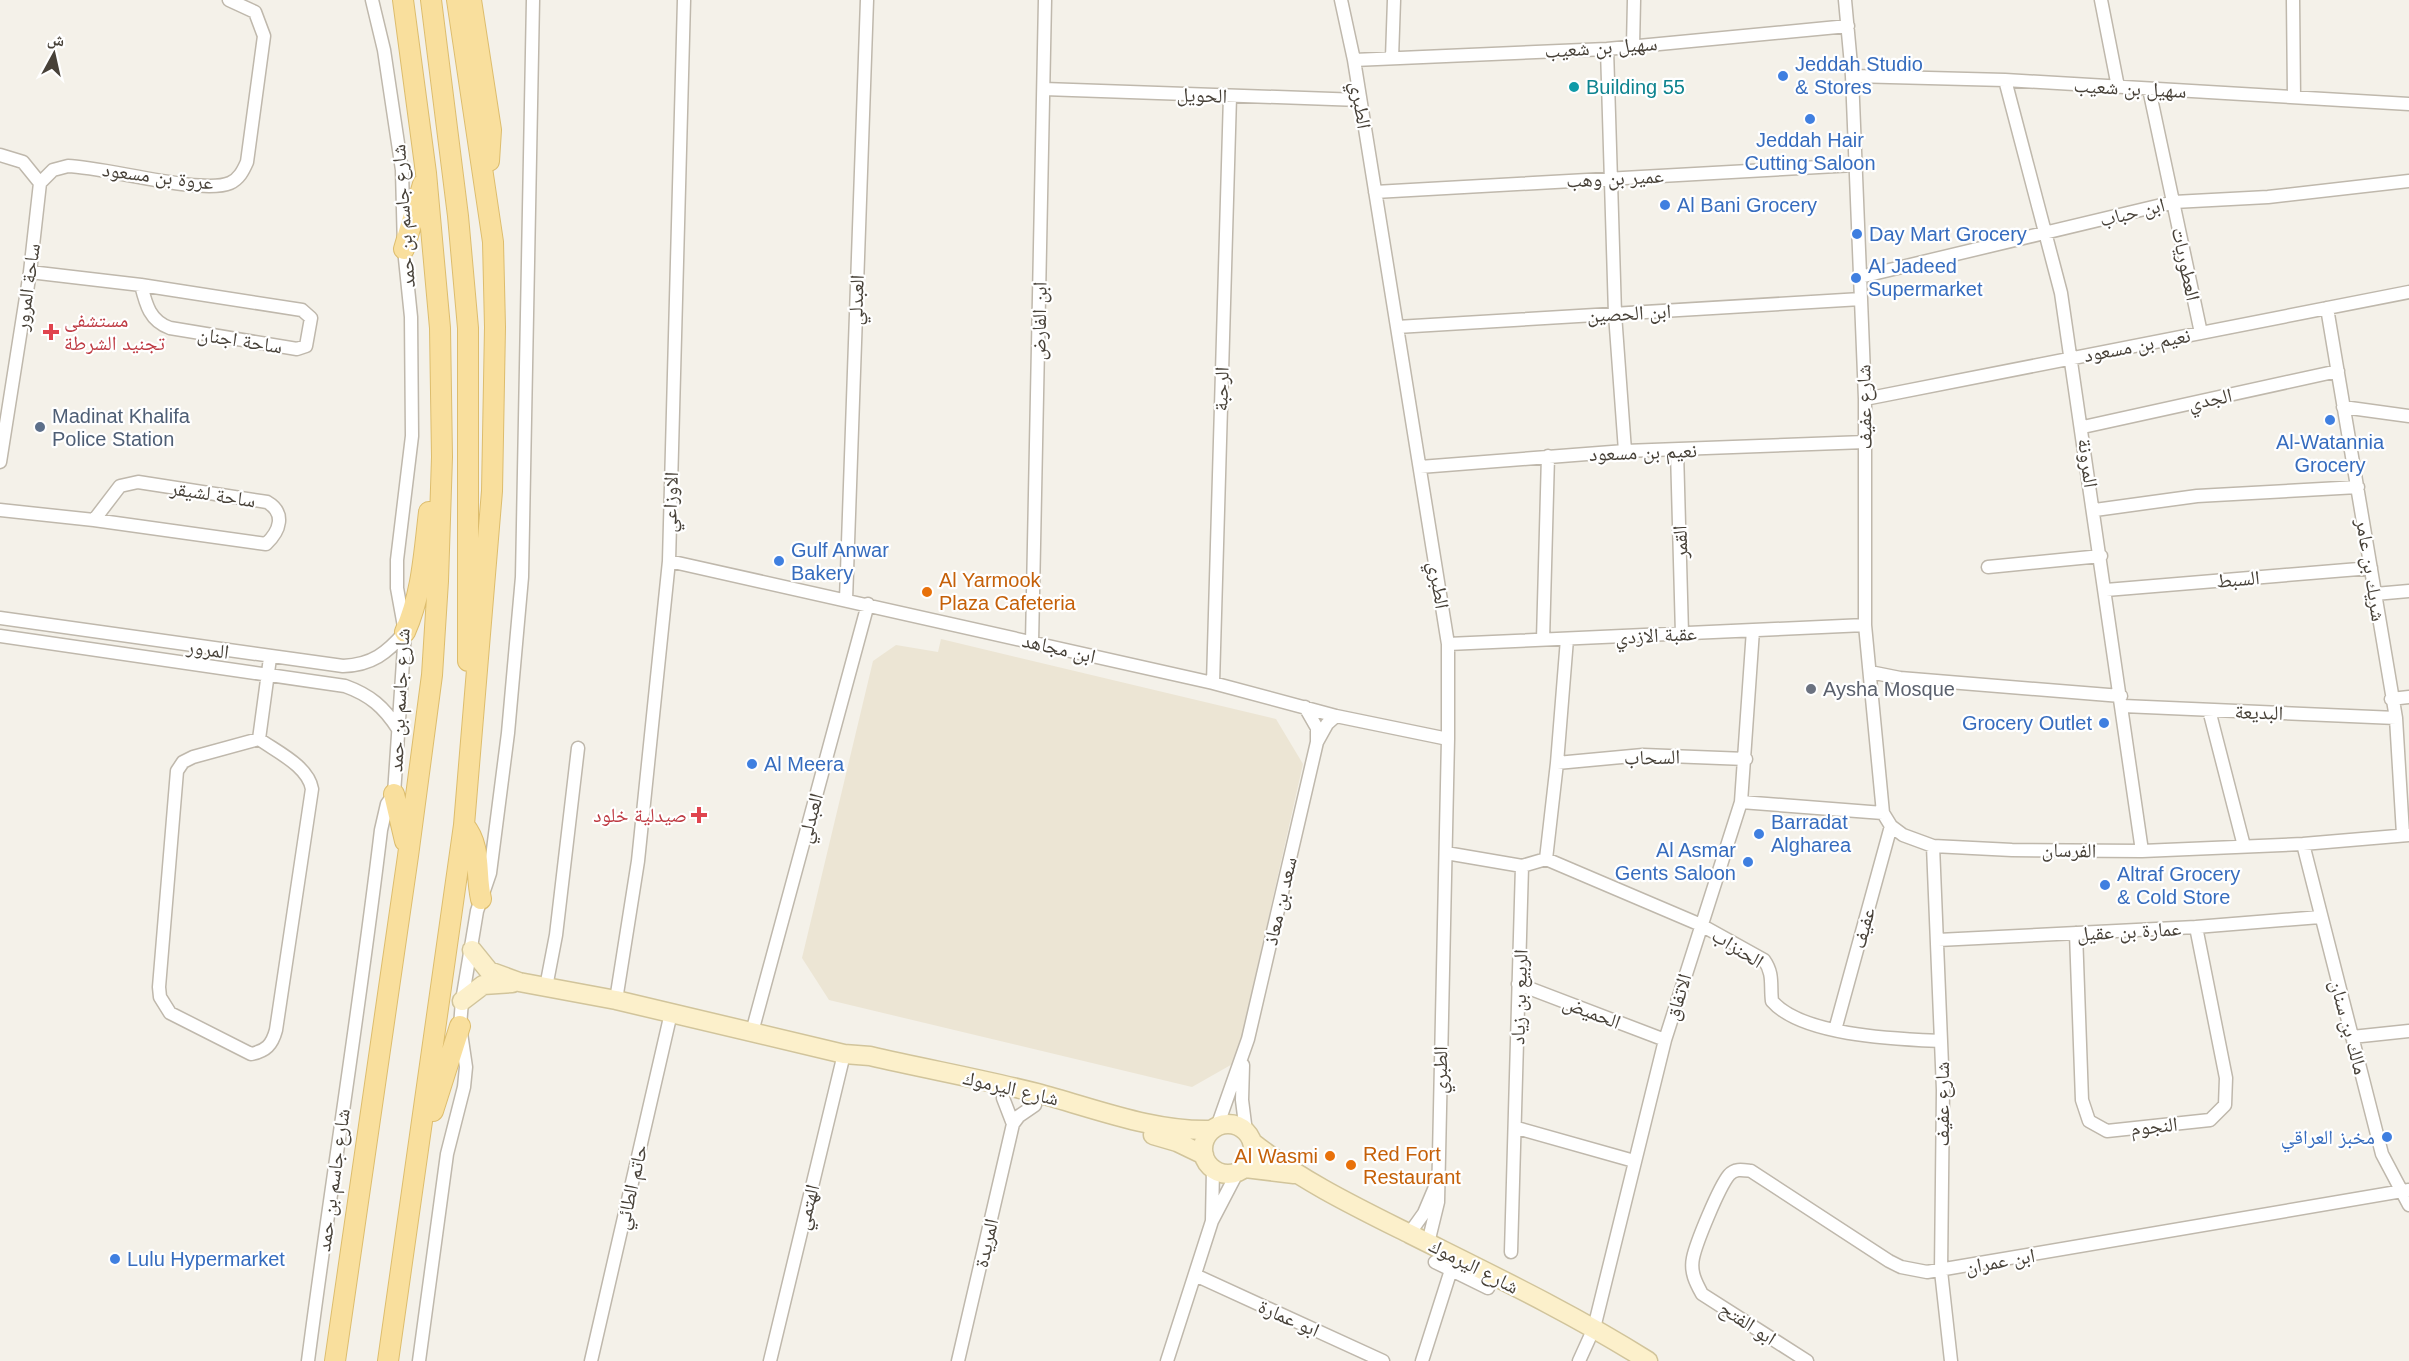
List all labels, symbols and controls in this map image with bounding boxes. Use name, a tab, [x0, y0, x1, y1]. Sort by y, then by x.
north arrow	[24, 24, 84, 84]
text: ش	[46, 30, 66, 50]
street label: سهيل بن شعيب	[1544, 32, 1658, 63]
place label: Jeddah Studio & Stores	[1795, 53, 1923, 98]
marker: Jeddah Studio & Stores	[1776, 69, 1790, 83]
street label: سهيل بن شعيب	[2073, 74, 2187, 103]
place label: Building 55	[1586, 76, 1685, 98]
street label: الطبري	[1341, 80, 1376, 131]
marker: Building 55	[1567, 80, 1581, 94]
street label: الحويل	[1176, 83, 1228, 108]
marker: Jeddah Hair Cutting Saloon	[1803, 112, 1817, 126]
place label: Jeddah Hair Cutting Saloon	[1744, 129, 1876, 174]
street label: شارع جاسم بن حمد	[387, 143, 422, 289]
street label: عروة بن مسعود	[101, 158, 215, 195]
street label: عمير بن وهب	[1566, 164, 1664, 193]
street label: ابن حباب	[2097, 193, 2167, 232]
place label: Al Bani Grocery	[1677, 194, 1817, 216]
marker: Al Bani Grocery	[1658, 198, 1672, 212]
place label: Day Mart Grocery	[1869, 223, 2027, 245]
street label: العطوريات	[2167, 225, 2204, 303]
marker: Day Mart Grocery	[1850, 227, 1864, 241]
street label: ساحة المرور	[10, 242, 44, 333]
place label: Al Jadeed Supermarket	[1868, 255, 1983, 300]
marker: Al Jadeed Supermarket	[1849, 271, 1863, 285]
street label: العبدلي	[844, 274, 873, 326]
street label: ابن الفارض	[1027, 281, 1052, 361]
street label: ابن الحصين	[1586, 300, 1672, 327]
place label: مستشفى تجنيد الشرطة	[64, 309, 165, 354]
street label: ساحة اجنان	[196, 322, 284, 359]
marker: مستشفى تجنيد الشرطة	[42, 323, 60, 341]
street label: نعيم بن مسعود	[2082, 324, 2193, 369]
street label: شارع عفيف	[1852, 364, 1878, 450]
street label: الرحبة	[1209, 366, 1233, 412]
street label: الجدي	[2186, 384, 2235, 419]
place label: Madinat Khalifa Police Station	[52, 405, 191, 450]
marker: Al-Watannia Grocery	[2323, 413, 2337, 427]
marker: Madinat Khalifa Police Station	[33, 420, 47, 434]
place label: Al-Watannia Grocery	[2276, 431, 2385, 476]
street label: المرونة	[2074, 437, 2102, 489]
street label: نعيم بن مسعود	[1589, 439, 1698, 468]
street label: الاوزاعي	[658, 471, 687, 533]
street label: ساحة لشيقر	[168, 476, 257, 512]
street label: شريك بن عامر	[2351, 516, 2390, 623]
street label: القمر	[1668, 525, 1692, 560]
place label: Gulf Anwar Bakery	[791, 539, 889, 584]
marker: Gulf Anwar Bakery	[772, 554, 786, 568]
street label: الطبري	[1419, 560, 1454, 611]
street label: السبط	[2215, 566, 2261, 592]
place label: Al Yarmook Plaza Cafeteria	[939, 569, 1077, 614]
marker: Al Yarmook Plaza Cafeteria	[920, 585, 934, 599]
street label: عقبة الازدي	[1615, 622, 1698, 653]
street label: شارع جاسم بن حمد	[384, 628, 417, 773]
street label: ابن مجاهد	[1020, 629, 1098, 668]
street label: المرور	[184, 635, 231, 663]
place label: Aysha Mosque	[1823, 678, 1955, 700]
marker: Aysha Mosque	[1804, 682, 1818, 696]
street label: البديعة	[2234, 700, 2284, 724]
place label: Grocery Outlet	[1962, 712, 2092, 734]
marker: Grocery Outlet	[2097, 716, 2111, 730]
street label: السحاب	[1624, 746, 1680, 769]
place label: Al Meera	[764, 753, 845, 775]
marker: Al Meera	[745, 757, 759, 771]
street label: العبدلي	[793, 791, 832, 847]
place label: صيدلية خلود	[593, 804, 687, 826]
marker: صيدلية خلود	[692, 808, 706, 822]
place label: Barradat Algharea	[1771, 811, 1852, 856]
marker: Barradat Algharea	[1752, 827, 1766, 841]
place label: Al Asmar Gents Saloon	[1615, 839, 1736, 884]
street label: الفرسان	[2041, 839, 2097, 862]
street label: سعد بن معاذ	[1259, 855, 1302, 948]
marker: Al Asmar Gents Saloon	[1741, 855, 1755, 869]
place label: Altraf Grocery & Cold Store	[2117, 863, 2240, 908]
marker: Altraf Grocery & Cold Store	[2098, 878, 2112, 892]
street label: عفيف	[1847, 905, 1879, 951]
street label: عمارة بن عقيل	[2076, 917, 2182, 946]
street label: الحنزاب	[1708, 924, 1768, 973]
street label: الربيع بن زياد	[1506, 949, 1534, 1045]
street label: الاتفاق	[1661, 971, 1696, 1023]
street label: مالك بن سنان	[2325, 977, 2372, 1077]
street label: الحميض	[1560, 991, 1624, 1034]
street label: الطبري	[1429, 1046, 1456, 1094]
street label: شارع عفيف	[1931, 1062, 1955, 1146]
street label: شارع اليرموك	[961, 1066, 1061, 1112]
street label: شارع جاسم بن حمد	[312, 1107, 357, 1253]
street label: النجوم	[2129, 1113, 2179, 1142]
place label: مخبز العراقي	[2281, 1126, 2375, 1153]
marker: مخبز العراقي	[2380, 1130, 2394, 1144]
street label: حاتم الطائي	[611, 1142, 656, 1233]
place label: Red Fort Restaurant	[1363, 1143, 1461, 1188]
place label: Al Wasmi	[1234, 1145, 1318, 1167]
marker: Al Wasmi	[1323, 1149, 1337, 1163]
marker: Red Fort Restaurant	[1344, 1158, 1358, 1172]
street label: الهتمي	[791, 1182, 828, 1233]
street label: المريدة	[970, 1216, 1003, 1270]
street label: شارع اليرموك	[1425, 1234, 1522, 1300]
street label: ابن عمران	[1963, 1244, 2037, 1279]
place label: Lulu Hypermarket	[127, 1248, 285, 1270]
marker: Lulu Hypermarket	[108, 1252, 122, 1266]
street label: ابو عمارة	[1255, 1295, 1323, 1342]
street label: ابو الفتح	[1715, 1297, 1780, 1351]

